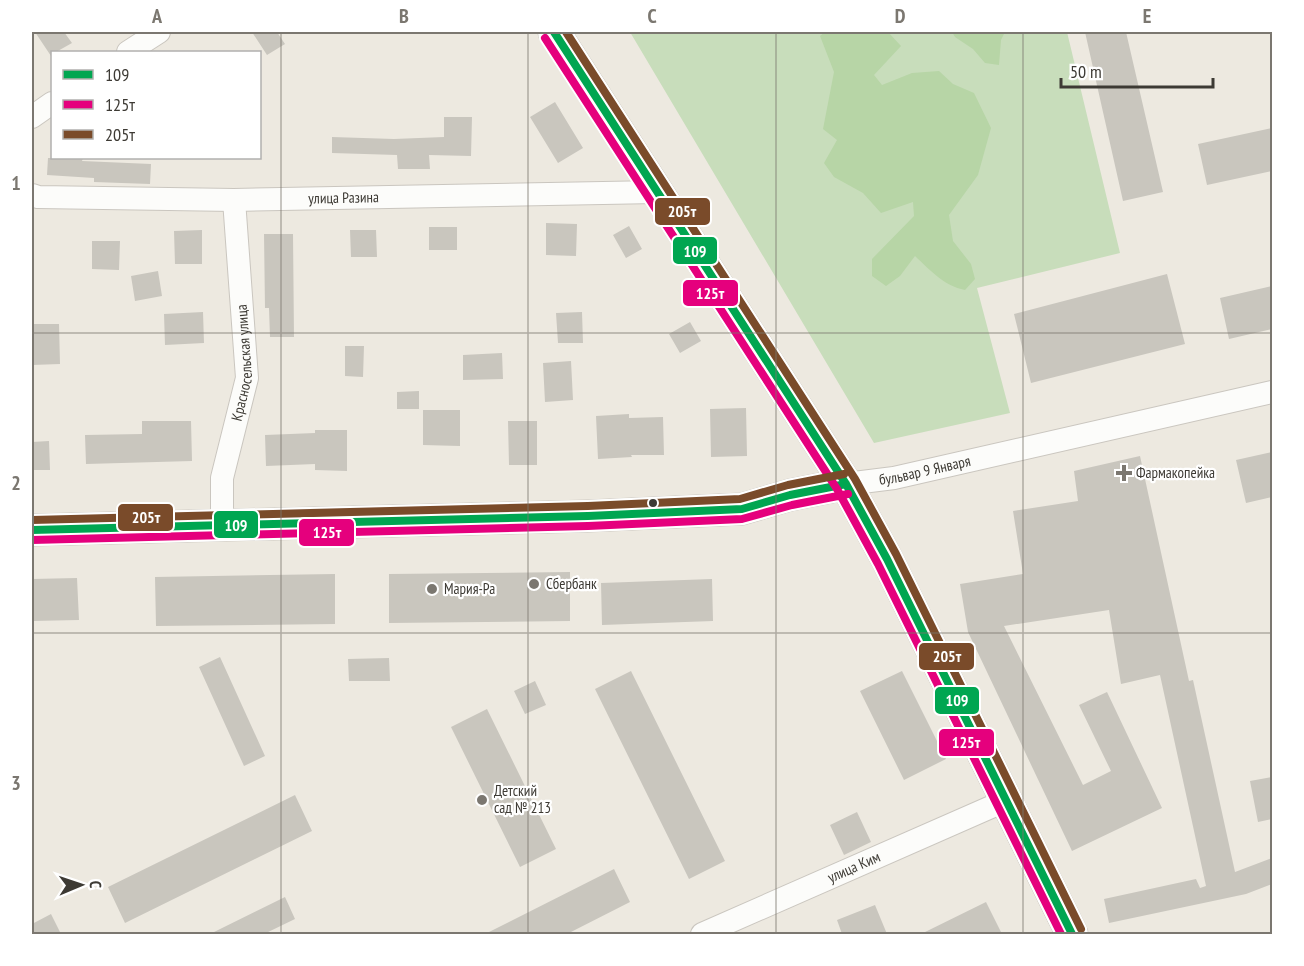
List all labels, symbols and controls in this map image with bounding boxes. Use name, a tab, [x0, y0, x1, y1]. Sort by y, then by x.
text: A	[151, 3, 163, 29]
text: B	[399, 3, 409, 29]
text: C	[647, 3, 657, 29]
text: D	[895, 3, 906, 29]
text: E	[1143, 3, 1151, 29]
legend	[51, 51, 261, 159]
scale bar	[1061, 51, 1212, 89]
text: 50 m	[1070, 60, 1102, 83]
text: 109	[105, 63, 129, 86]
text: 125т	[105, 93, 135, 116]
text: 205т	[105, 123, 135, 146]
text: 1	[11, 170, 21, 196]
street label: улица Разина	[308, 187, 379, 208]
line badge: 205т	[654, 197, 711, 226]
text: 205т	[668, 201, 697, 221]
line badge: 109	[672, 236, 718, 265]
text: 109	[684, 241, 706, 261]
line badge: 125т	[682, 279, 739, 307]
text: 125т	[696, 283, 725, 303]
street label: Красносельская улица	[227, 304, 256, 423]
street label: бульвар 9 Января	[878, 451, 972, 489]
place label: Фармакопейка	[1136, 463, 1215, 482]
marker: Фармакопейка	[1117, 466, 1131, 480]
text: 2	[11, 470, 21, 496]
unlabelled marker	[647, 497, 659, 509]
line badge: 205т	[117, 503, 174, 532]
text: 205т	[132, 507, 161, 527]
line badge: 109	[213, 510, 259, 539]
text: 109	[225, 515, 247, 535]
line badge: 125т	[298, 518, 355, 547]
text: 125т	[313, 522, 342, 542]
place label: Сбербанк	[546, 574, 597, 593]
marker: Сбербанк	[527, 577, 541, 591]
place label: Мария-Ра	[444, 579, 495, 598]
marker: Мария-Ра	[425, 582, 439, 596]
line badge: 205т	[918, 642, 975, 671]
text: 205т	[933, 646, 962, 666]
line badge: 109	[934, 686, 980, 715]
text: 109	[946, 690, 968, 710]
line badge: 125т	[938, 728, 995, 757]
text: 125т	[952, 732, 981, 752]
text: 3	[11, 770, 21, 796]
place label: Детский сад № 213	[494, 781, 551, 817]
marker: Детский сад № 213	[475, 793, 489, 807]
street label: улица Ким	[824, 847, 883, 887]
north arrow	[51, 855, 111, 915]
text: С	[86, 880, 106, 889]

